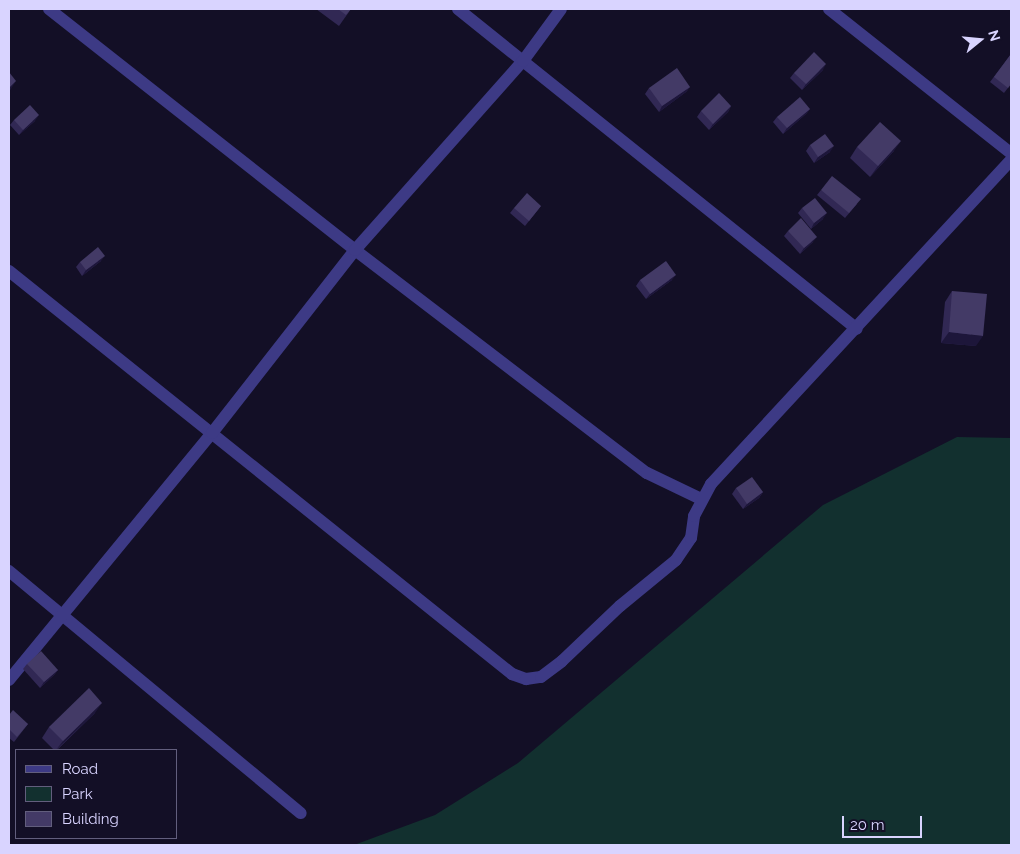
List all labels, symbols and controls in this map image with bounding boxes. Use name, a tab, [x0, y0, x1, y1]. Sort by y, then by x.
north arrow	[955, 15, 1005, 65]
text: N	[985, 28, 1004, 43]
legend	[15, 749, 178, 839]
text: Road	[62, 760, 98, 778]
text: Park	[62, 785, 93, 803]
scale bar	[845, 806, 925, 838]
text: Building	[62, 810, 119, 828]
text: 20 m	[850, 816, 885, 834]

